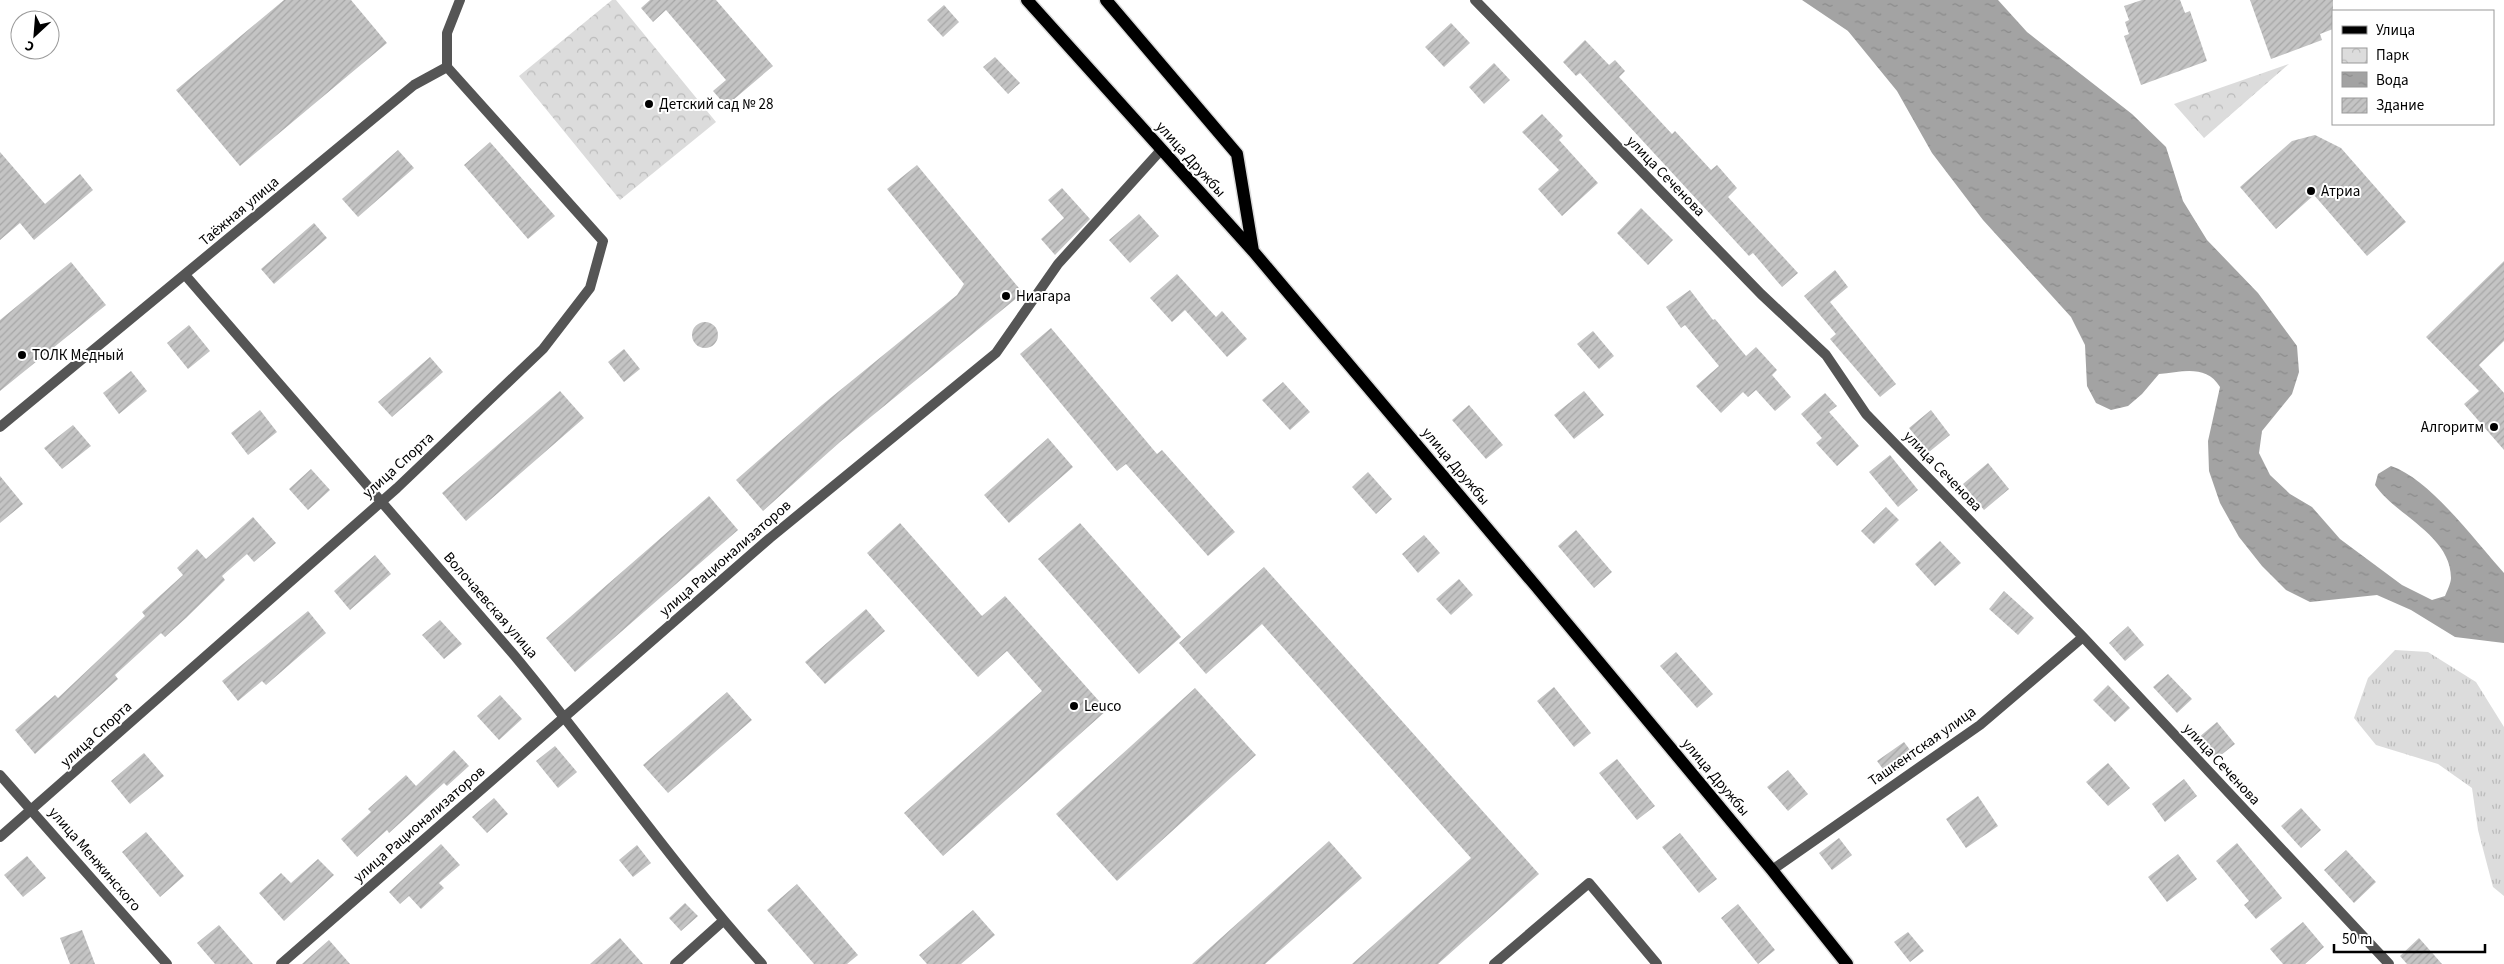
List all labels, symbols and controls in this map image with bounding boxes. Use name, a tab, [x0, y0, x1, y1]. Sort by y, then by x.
north arrow	[10, 10, 60, 60]
legend	[2332, 10, 2494, 125]
text: Улица	[2376, 20, 2415, 41]
text: С	[22, 35, 38, 57]
text: Парк	[2376, 45, 2410, 66]
text: Вода	[2376, 70, 2409, 91]
place label: Детский сад № 28	[659, 94, 773, 115]
text: Здание	[2376, 95, 2424, 116]
marker: Детский сад № 28	[643, 98, 655, 110]
street label: улица Дружбы	[1151, 117, 1230, 202]
street label: улица Сеченова	[1622, 131, 1710, 221]
street label: Таёжная улица	[195, 172, 284, 251]
place label: Атриа	[2321, 181, 2360, 202]
marker: Атриа	[2305, 185, 2317, 197]
place label: Ниагара	[1016, 286, 1071, 307]
marker: Ниагара	[1000, 290, 1012, 302]
place label: ТОЛК Медный	[32, 345, 124, 366]
marker: ТОЛК Медный	[16, 349, 28, 361]
place label: Алгоритм	[2421, 417, 2484, 438]
marker: Алгоритм	[2488, 421, 2500, 433]
street label: улица Дружбы	[1417, 423, 1494, 510]
street label: улица Сеченова	[1899, 426, 1987, 516]
street label: улица Спорта	[358, 428, 439, 503]
street label: улица Рационализаторов	[655, 495, 796, 621]
street label: Волочаевская улица	[438, 547, 543, 663]
place label: Leuco	[1084, 696, 1121, 717]
street label: улица Спорта	[56, 697, 137, 772]
marker: Leuco	[1068, 700, 1080, 712]
street label: Ташкентская улица	[1864, 701, 1980, 791]
street label: улица Сеченова	[2178, 719, 2265, 810]
street label: улица Дружбы	[1677, 734, 1754, 821]
street label: улица Рационализаторов	[349, 761, 490, 887]
street label: улица Менжинского	[43, 803, 146, 916]
scale bar	[2334, 922, 2485, 954]
text: 50 m	[2342, 929, 2372, 950]

